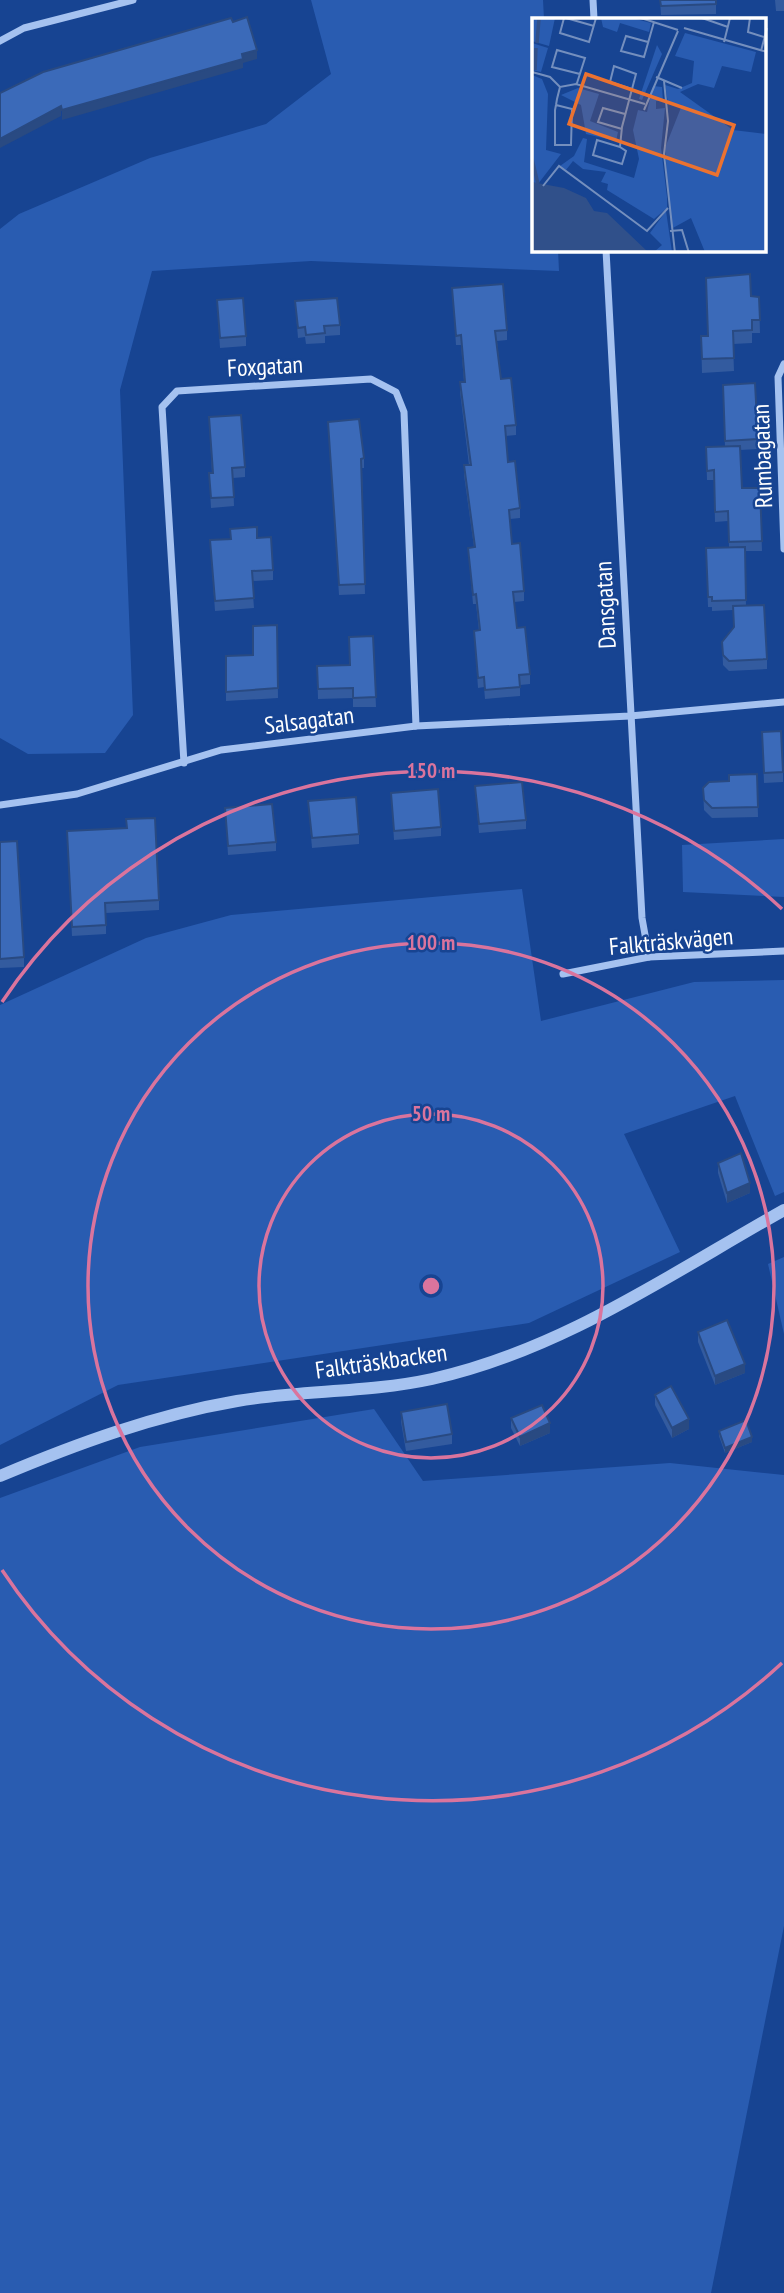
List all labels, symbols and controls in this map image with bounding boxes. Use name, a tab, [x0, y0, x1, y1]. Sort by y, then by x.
inset map	[532, 18, 766, 252]
street label: Foxgatan	[226, 349, 304, 383]
street label: Rumbagatan	[745, 403, 779, 509]
street label: Dansgatan	[587, 560, 623, 650]
street label: Salsagatan	[263, 699, 355, 741]
text: 150 m	[407, 757, 455, 784]
street label: Falkträskvägen	[608, 920, 734, 962]
text: 100 m	[407, 929, 455, 956]
text: 50 m	[412, 1100, 450, 1127]
centre of rings	[419, 1274, 443, 1298]
street label: Falkträskbacken	[313, 1336, 449, 1386]

